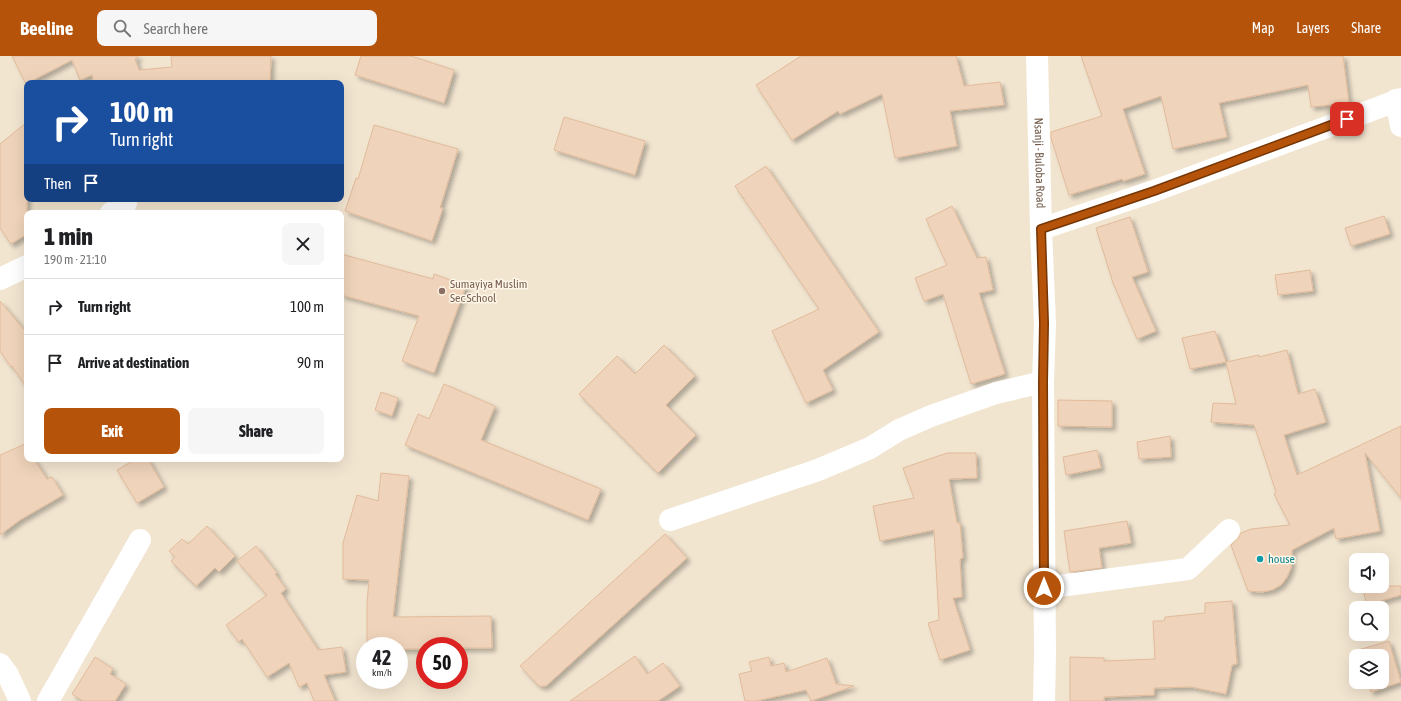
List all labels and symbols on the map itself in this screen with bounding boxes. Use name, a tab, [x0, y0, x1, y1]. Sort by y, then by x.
pin	[1330, 102, 1364, 136]
street label: Nsanji - Buloba Road	[1031, 117, 1048, 208]
place label: Sumayiya Muslim Sec School	[450, 277, 527, 305]
marker: Sumayiya Muslim Sec School	[437, 286, 447, 296]
place label: house	[1268, 552, 1295, 566]
marker: house	[1255, 554, 1265, 564]
position arrow	[1023, 567, 1065, 609]
speed limit sign: 50	[416, 637, 468, 689]

